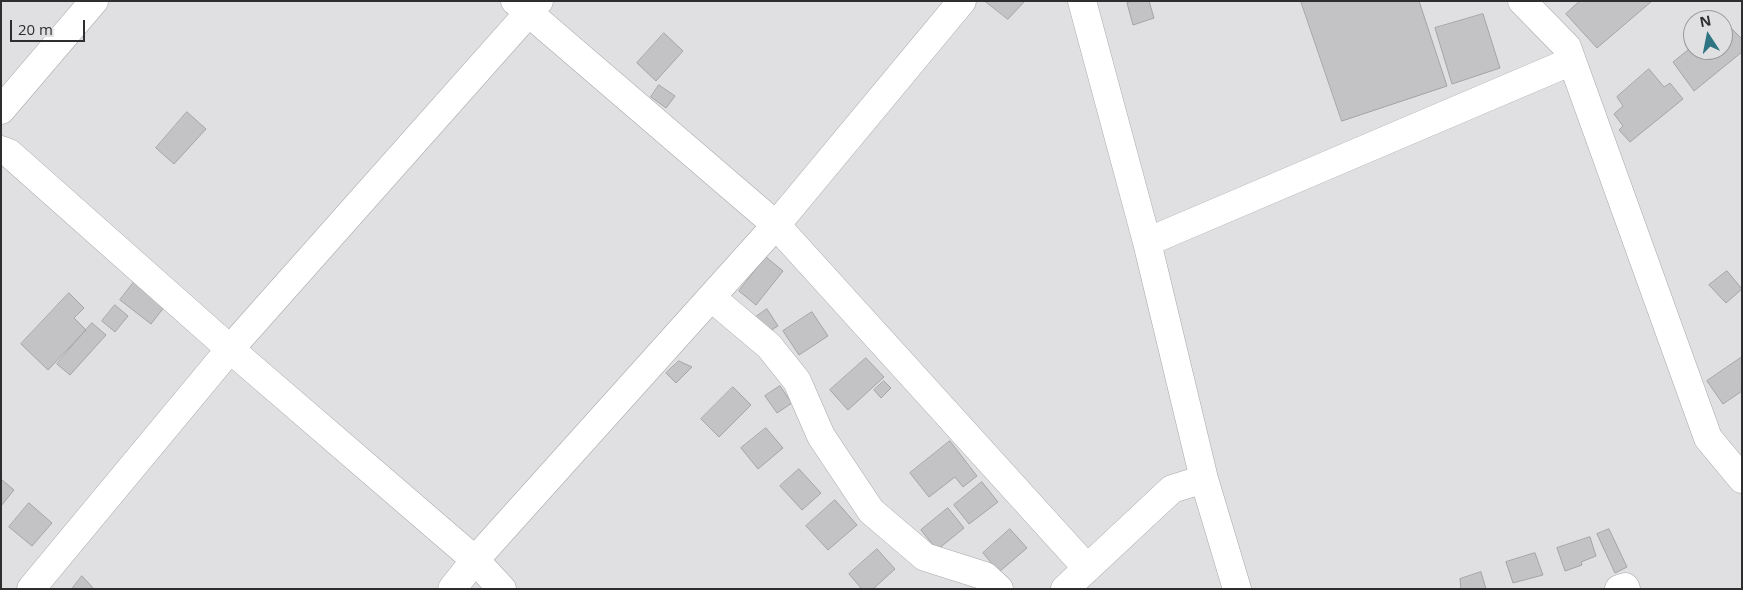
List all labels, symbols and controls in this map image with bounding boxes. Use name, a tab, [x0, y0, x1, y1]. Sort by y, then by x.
scale bar	[12, 10, 88, 42]
north arrow	[1683, 10, 1733, 60]
text: N	[1698, 10, 1713, 31]
text: 20 m	[18, 19, 53, 39]

